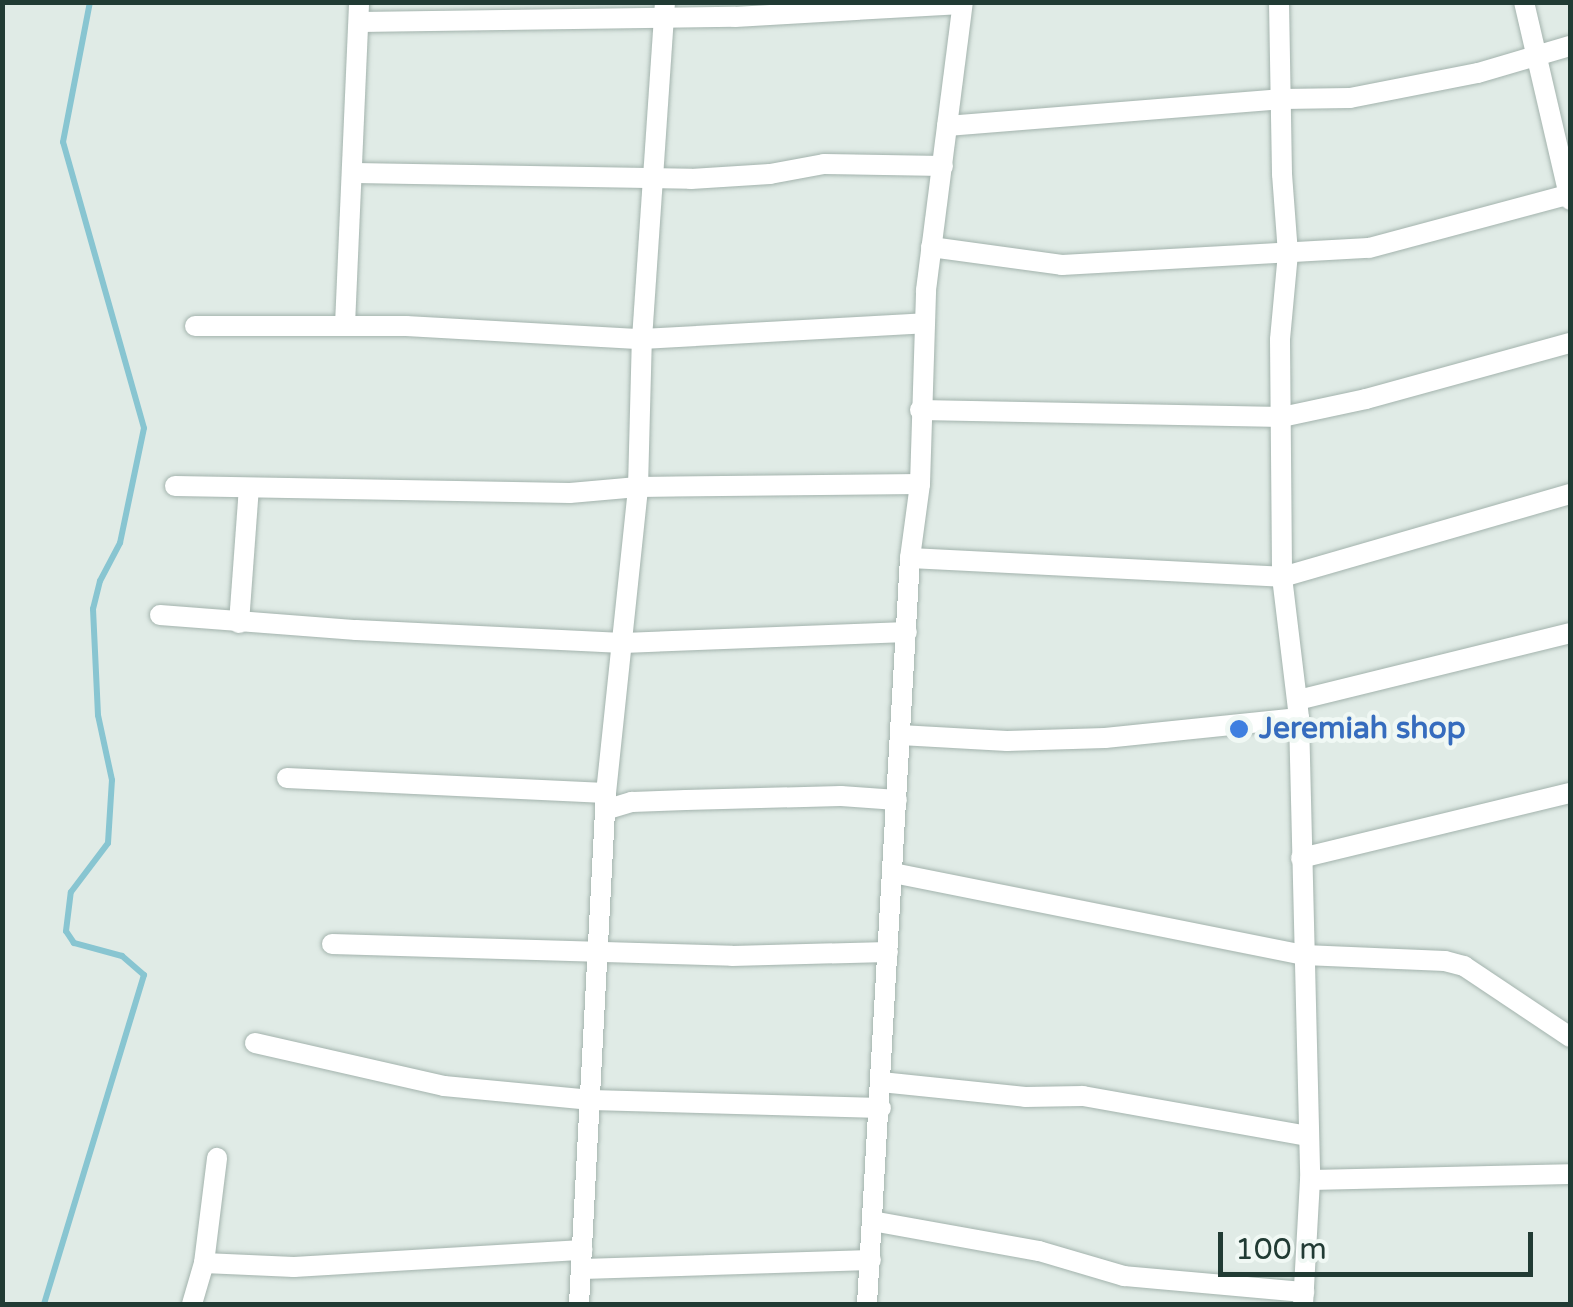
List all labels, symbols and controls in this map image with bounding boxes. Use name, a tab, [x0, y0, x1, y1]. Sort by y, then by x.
place label: Jeremiah shop	[1259, 711, 1466, 747]
marker: Jeremiah shop	[1228, 718, 1250, 740]
scale bar	[1223, 1212, 1538, 1274]
text: 100 m	[1235, 1231, 1327, 1268]

